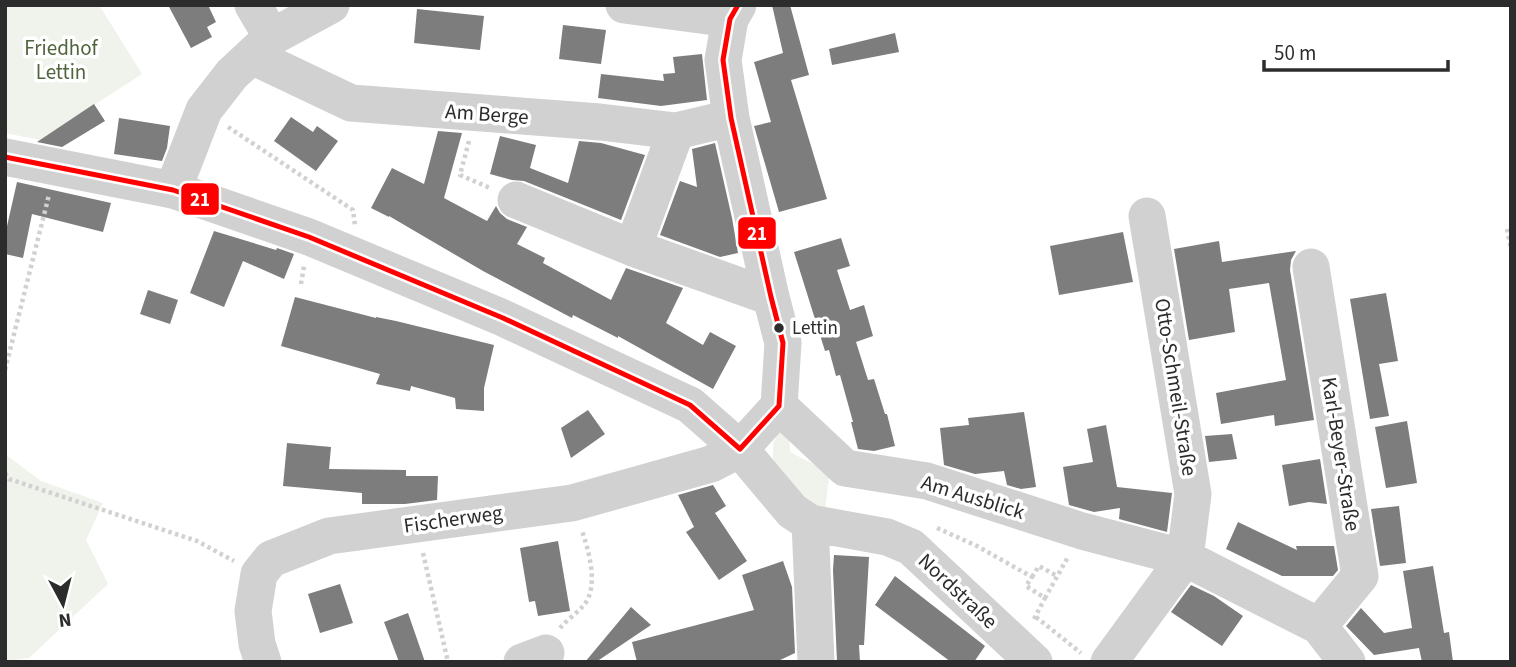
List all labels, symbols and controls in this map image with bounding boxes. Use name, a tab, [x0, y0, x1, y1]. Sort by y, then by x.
scale bar	[1264, 28, 1448, 72]
park label: Friedhof Lettin	[24, 33, 99, 87]
text: 50 m	[1274, 38, 1316, 68]
street label: Am Berge	[444, 96, 530, 132]
line badge: 21	[180, 182, 220, 216]
text: 21	[190, 187, 210, 214]
line badge: 21	[737, 216, 777, 250]
text: 21	[747, 221, 767, 248]
street label: Otto-Schmeil-Straße	[1147, 296, 1205, 478]
place label: Lettin	[792, 315, 838, 342]
marker: Lettin	[772, 321, 786, 335]
street label: Karl-Beyer-Straße	[1314, 375, 1368, 533]
street label: Am Ausblick	[918, 467, 1029, 527]
street label: Fischerweg	[402, 497, 505, 541]
street label: Nordstraße	[912, 546, 1004, 636]
north arrow	[28, 569, 98, 639]
text: N	[57, 605, 73, 634]

